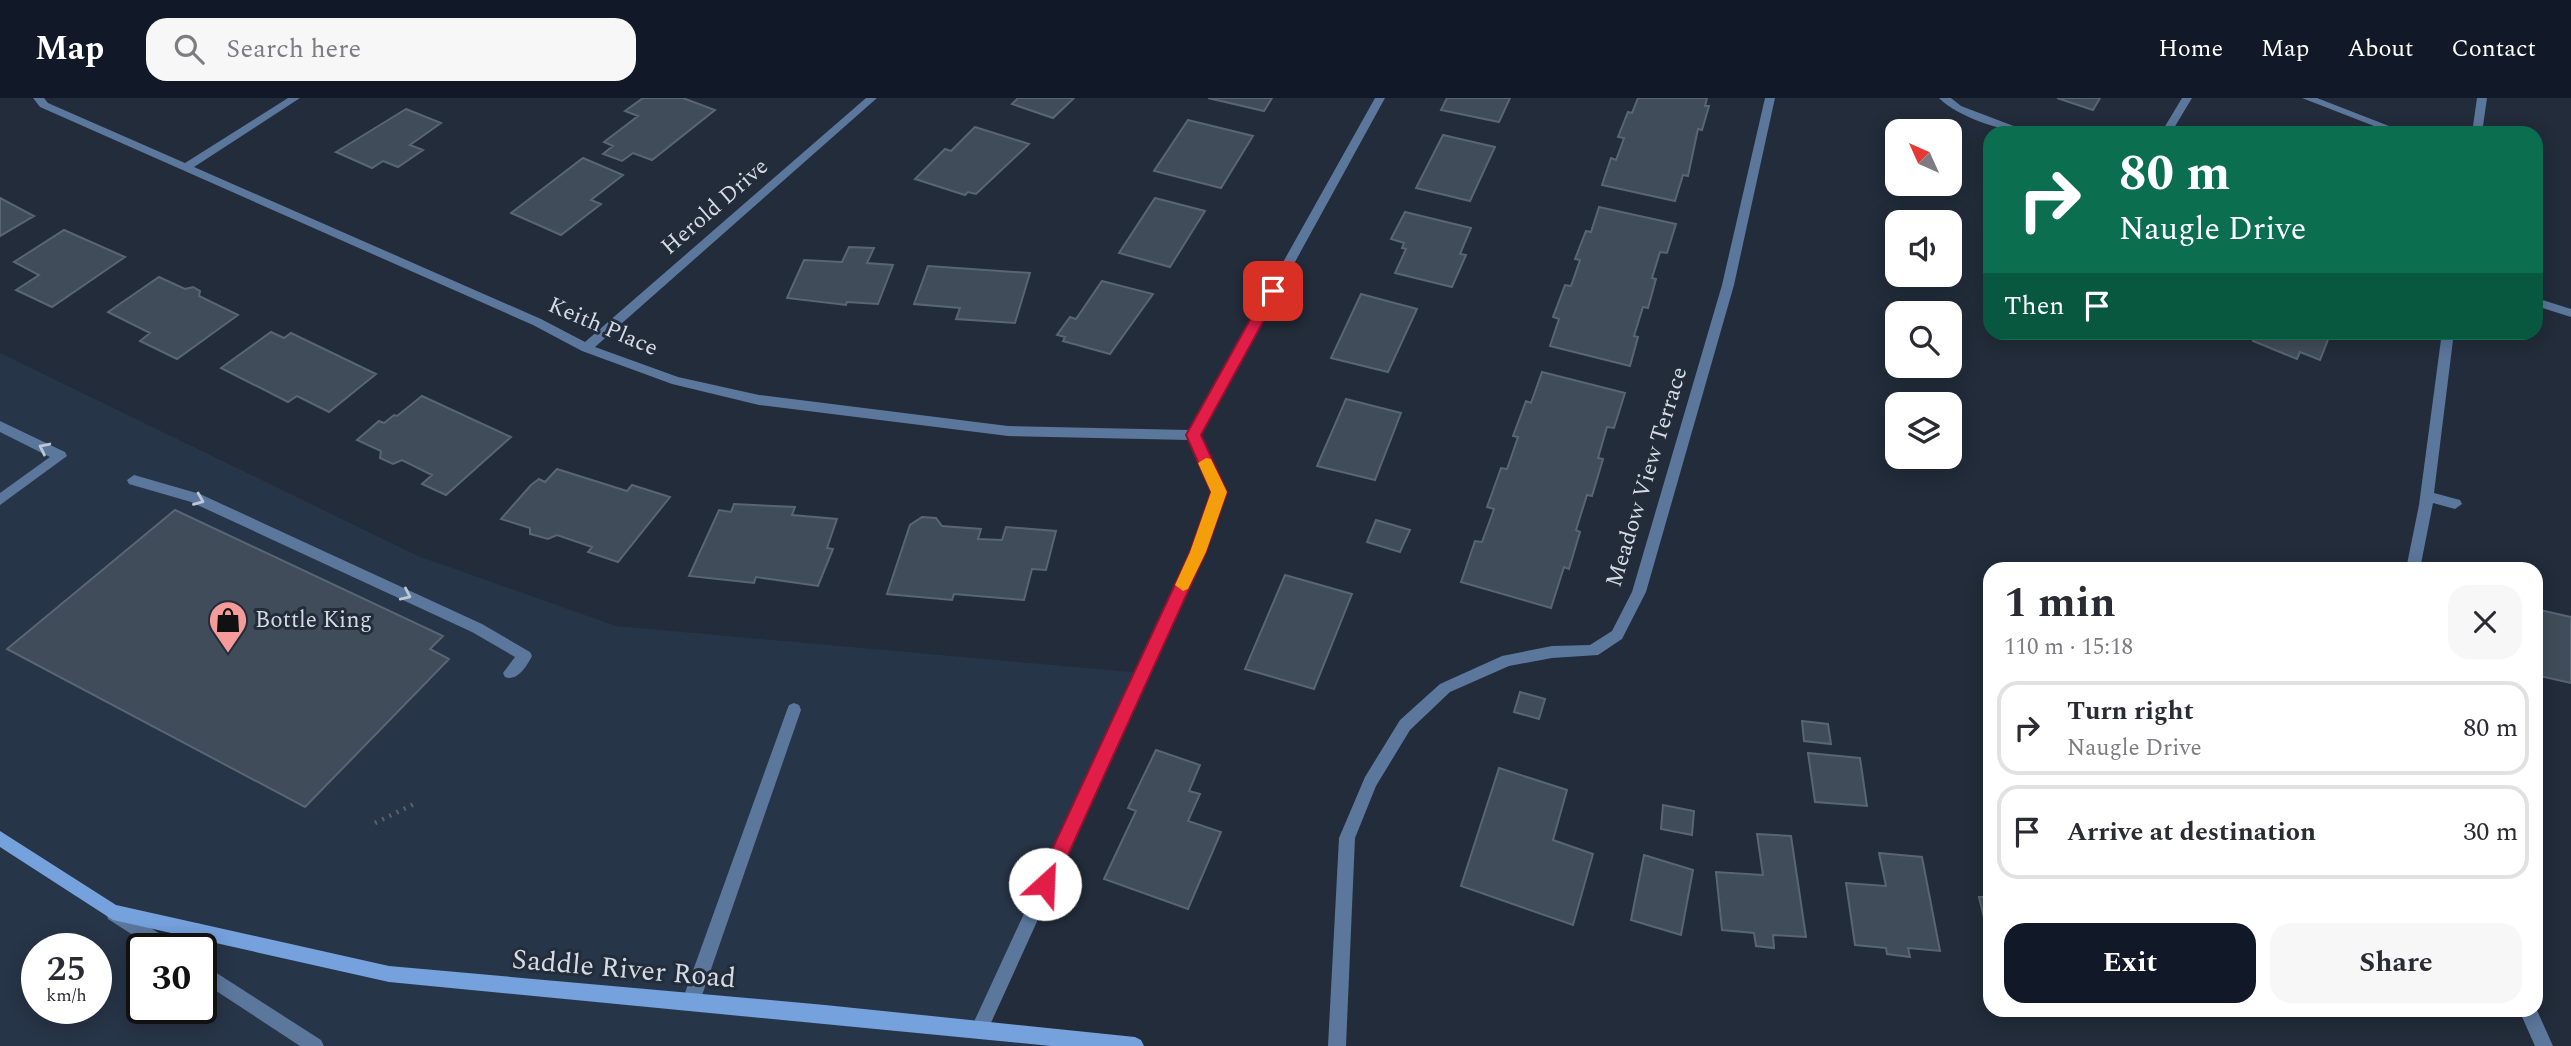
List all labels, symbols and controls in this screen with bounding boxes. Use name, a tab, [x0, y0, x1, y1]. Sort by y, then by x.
search box	[146, 18, 636, 81]
text: Map	[35, 24, 104, 74]
text: Search here	[226, 29, 361, 69]
icon: search	[170, 30, 208, 68]
text: Home	[2158, 31, 2223, 67]
text: Map	[2261, 31, 2309, 67]
text: About	[2347, 31, 2413, 67]
text: Contact	[2451, 31, 2536, 67]
north arrow	[1885, 119, 1962, 196]
map controls	[1885, 119, 1962, 469]
text: 80 m	[2119, 137, 2230, 212]
street label: Herold Drive	[653, 150, 777, 264]
icon: right	[2004, 154, 2095, 245]
text: Naugle Drive	[2119, 205, 2306, 254]
button: sound	[1885, 210, 1962, 287]
pin	[1243, 261, 1303, 321]
icon: arrive	[1254, 272, 1292, 310]
text: Then	[2004, 286, 2064, 326]
icon: arrive	[2078, 287, 2116, 325]
street label: Keith Place	[543, 288, 663, 366]
button: search	[1885, 301, 1962, 378]
street label: Meadow View Terrace	[1597, 363, 1697, 591]
button: layers	[1885, 392, 1962, 469]
one-way arrow	[39, 442, 51, 456]
one-way arrow	[192, 492, 204, 506]
text: 1 min	[2004, 572, 2116, 635]
button: close	[2448, 585, 2522, 659]
one-way arrow	[398, 587, 411, 601]
shop icon: Bottle King	[207, 599, 249, 654]
place label: Bottle King	[255, 603, 372, 638]
text: 110 m · 15:18	[2004, 630, 2133, 665]
text: Turn right	[2067, 691, 2194, 731]
text: 80 m	[2463, 708, 2518, 748]
icon: right	[2008, 709, 2046, 747]
text: Naugle Drive	[2067, 731, 2202, 766]
text: Arrive at destination	[2067, 812, 2316, 852]
text: 30 m	[2463, 812, 2518, 852]
icon: arrive	[2008, 813, 2046, 851]
position arrow	[1008, 847, 1082, 921]
button: Exit	[2004, 923, 2256, 1003]
button: Share	[2270, 923, 2522, 1003]
speed limit sign: 30	[126, 933, 217, 1024]
street label: Saddle River Road	[510, 938, 738, 1000]
text: 25	[47, 943, 86, 996]
text: km/h	[46, 982, 87, 1009]

